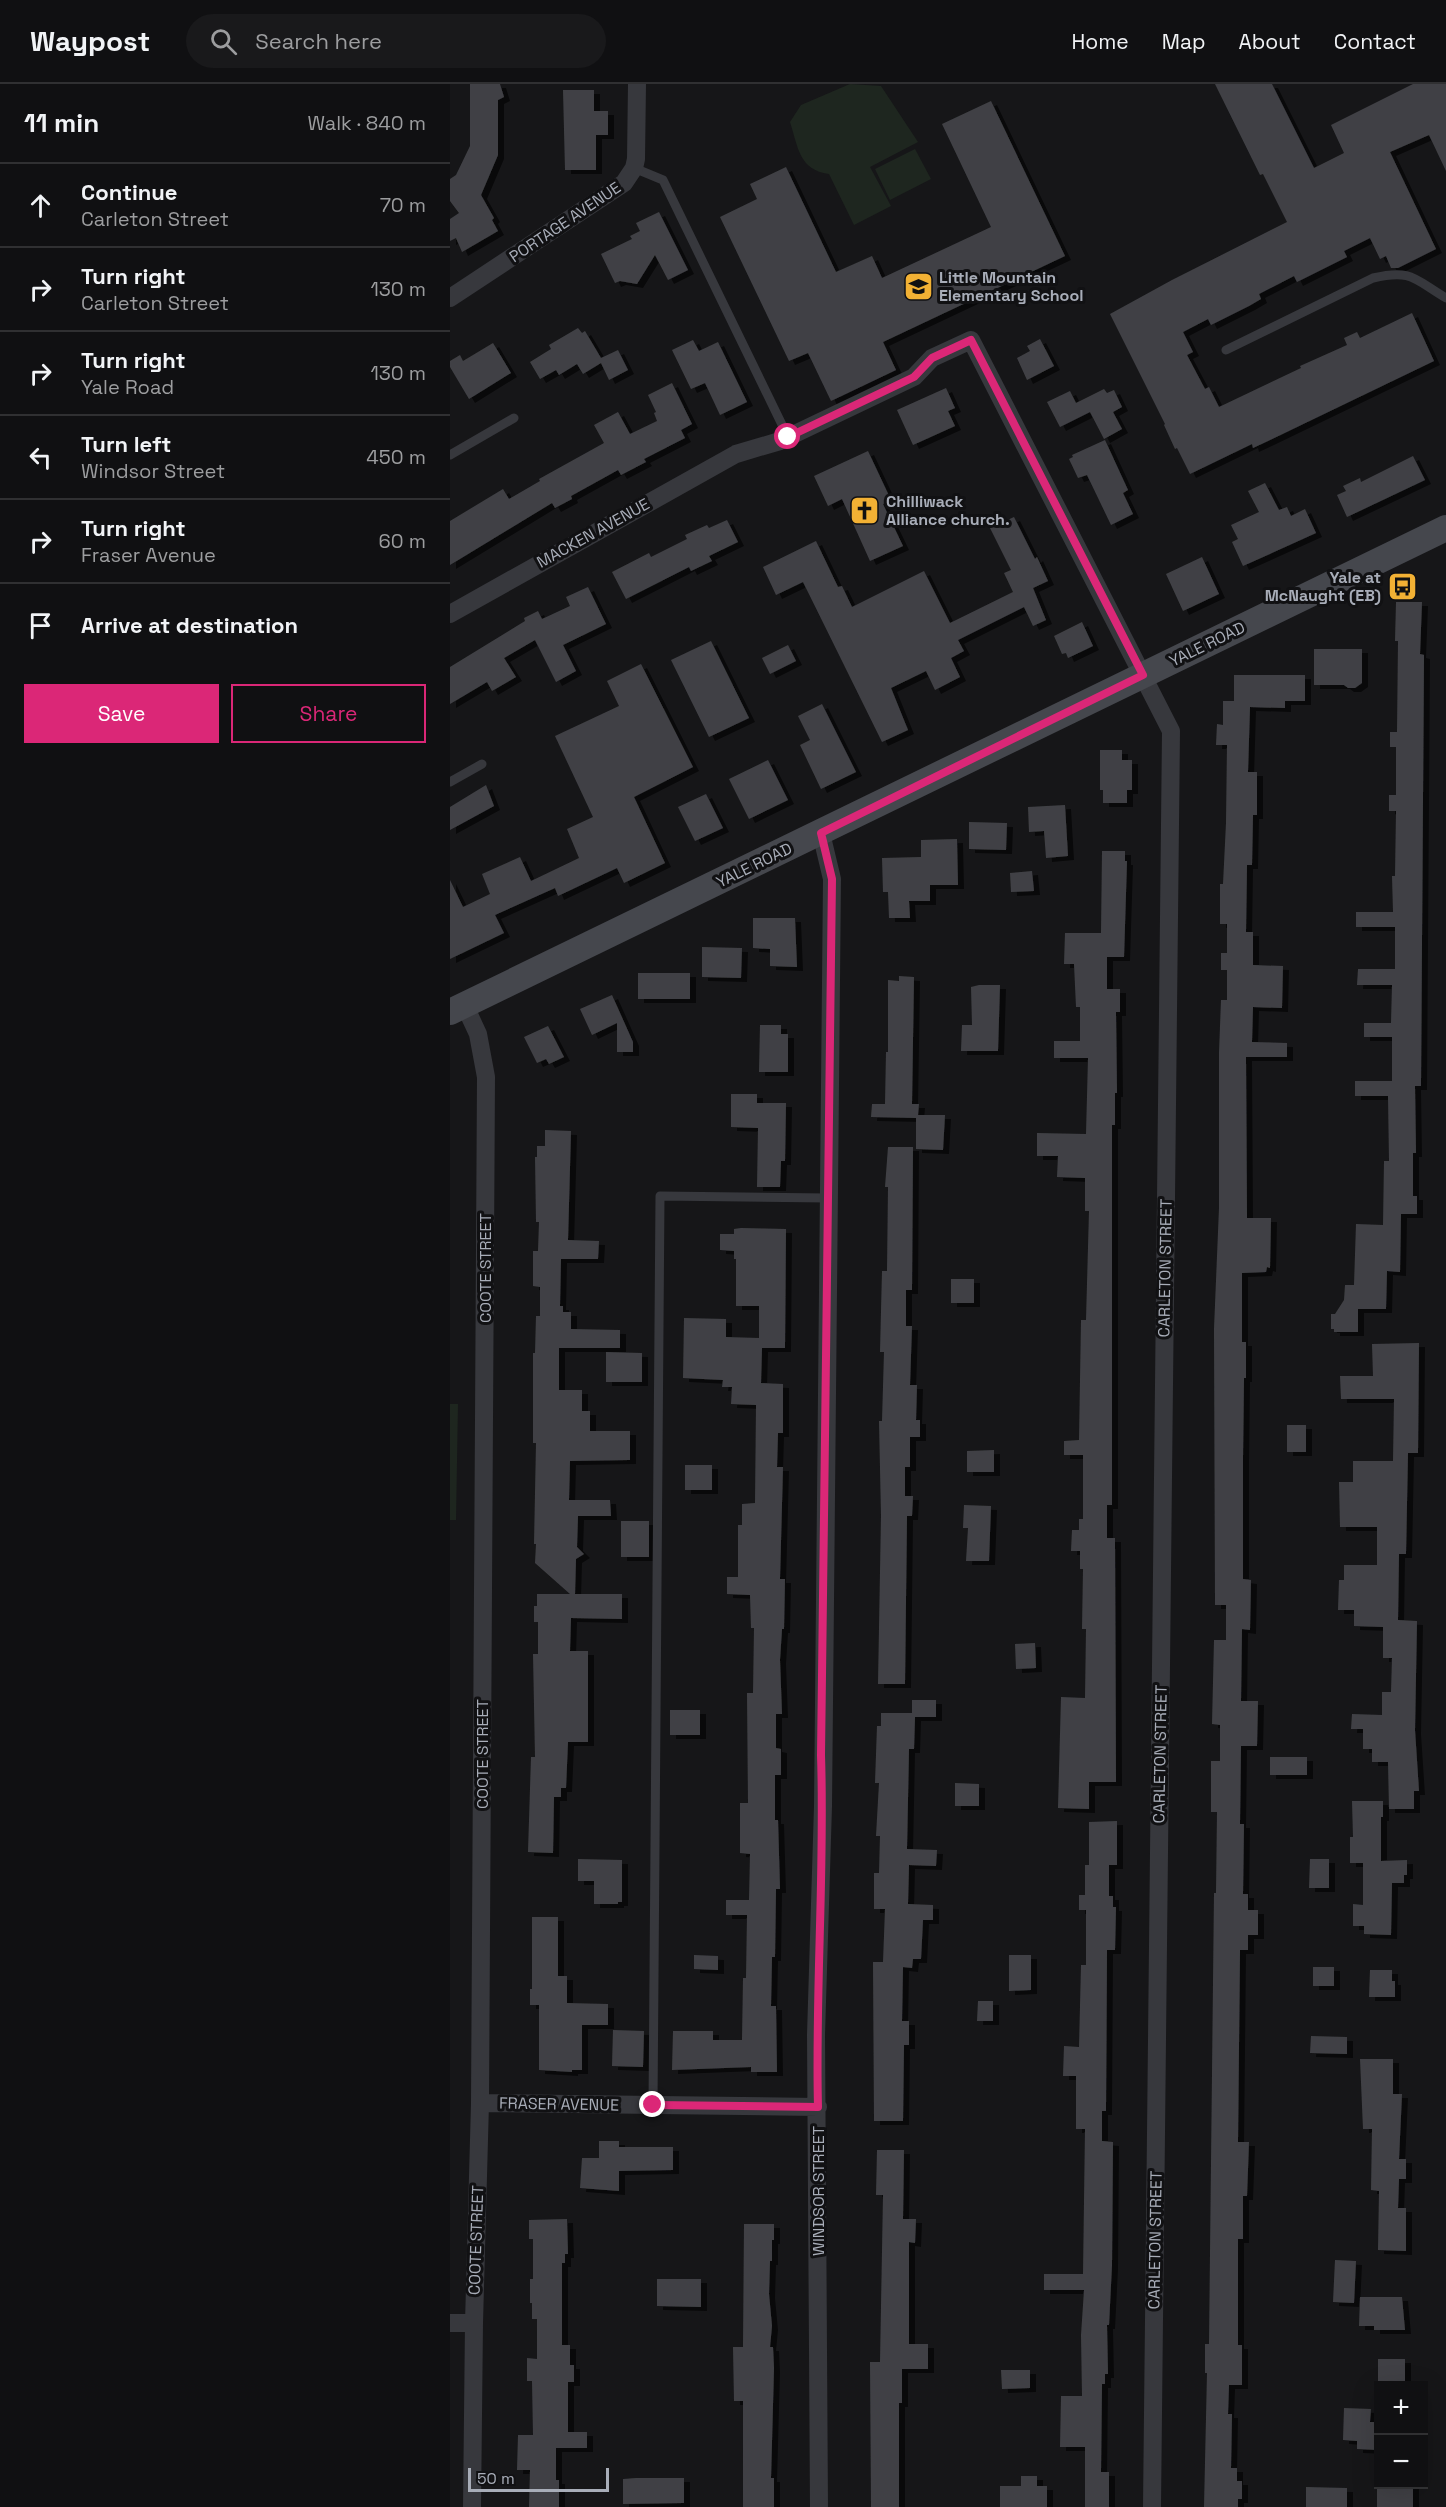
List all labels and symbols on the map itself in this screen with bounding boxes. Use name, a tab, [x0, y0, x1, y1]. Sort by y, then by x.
street label: PORTAGE AVENUE	[505, 177, 625, 267]
place label: Little Mountain Elementary School	[939, 267, 1083, 306]
school or university icon: Little Mountain Elementary School	[902, 270, 934, 302]
route start	[774, 423, 800, 449]
place label: Chilliwack Alliance church.	[886, 491, 1010, 530]
street label: MACKEN AVENUE	[533, 493, 653, 573]
church icon: Chilliwack Alliance church.	[849, 494, 881, 526]
place label: Yale at McNaught (EB)	[1265, 567, 1381, 606]
bus stop icon: Yale at McNaught (EB)	[1386, 570, 1418, 602]
street label: YALE ROAD	[1166, 617, 1248, 671]
street label: YALE ROAD	[713, 838, 795, 892]
street label: CARLETON STREET	[1153, 1198, 1177, 1338]
street label: COOTE STREET	[475, 1213, 496, 1323]
street label: CARLETON STREET	[1148, 1684, 1172, 1824]
street label: COOTE STREET	[472, 1699, 493, 1809]
route end	[639, 2091, 665, 2117]
street label: FRASER AVENUE	[499, 2092, 619, 2116]
street label: WINDSOR STREET	[808, 2126, 829, 2256]
street label: CARLETON STREET	[1143, 2170, 1167, 2310]
street label: COOTE STREET	[464, 2185, 488, 2295]
scale bar	[468, 2465, 609, 2492]

